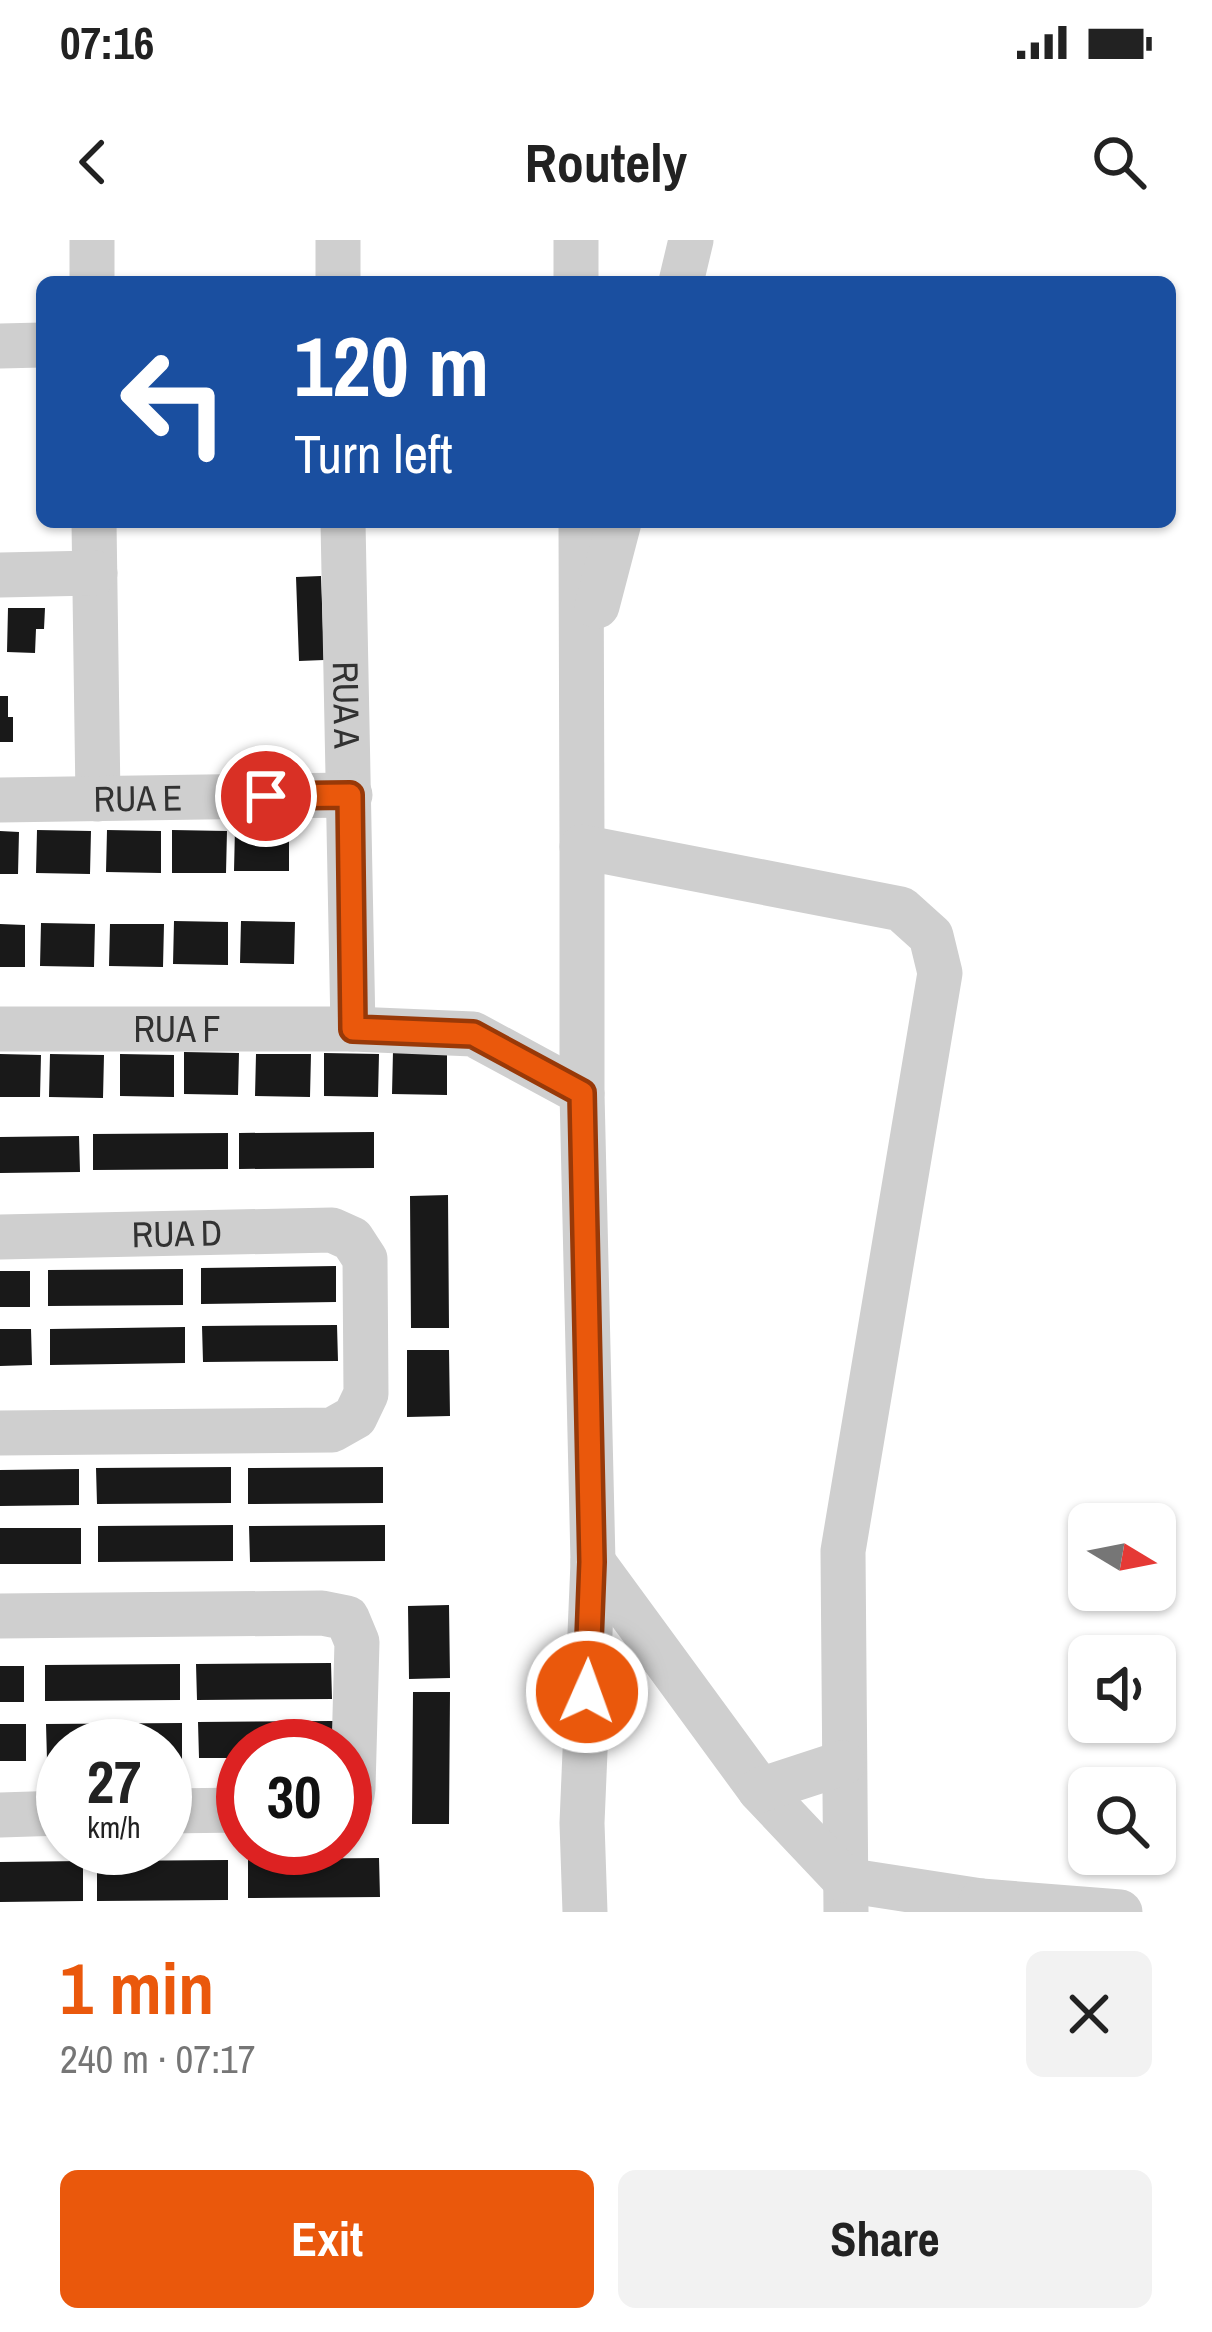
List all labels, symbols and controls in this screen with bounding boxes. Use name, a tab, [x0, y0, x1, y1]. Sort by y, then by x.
text: 07:16	[60, 12, 154, 73]
text: Routely	[525, 126, 687, 199]
icon: back	[60, 129, 126, 195]
icon: search	[1086, 129, 1152, 195]
text: 120 m	[294, 309, 489, 422]
icon: left	[96, 324, 252, 480]
text: Turn left	[294, 417, 453, 490]
street label: RUA A	[322, 661, 371, 749]
pin	[215, 745, 317, 847]
icon: arrive	[233, 763, 299, 829]
street label: RUA E	[93, 773, 183, 823]
street label: RUA F	[134, 1005, 220, 1053]
street label: RUA D	[131, 1208, 223, 1258]
north arrow	[1068, 1503, 1176, 1611]
map controls	[1068, 1503, 1176, 1875]
position arrow	[524, 1629, 650, 1755]
button: sound	[1068, 1635, 1176, 1743]
speed limit sign: 30	[216, 1719, 372, 1875]
text: 27	[87, 1741, 141, 1822]
button: search	[1068, 1767, 1176, 1875]
text: km/h	[87, 1807, 141, 1847]
text: 1 min	[60, 1939, 214, 2036]
button: close	[1026, 1951, 1152, 2077]
text: 240 m · 07:17	[60, 2033, 256, 2085]
button: Exit	[60, 2170, 594, 2308]
button: Share	[618, 2170, 1152, 2308]

